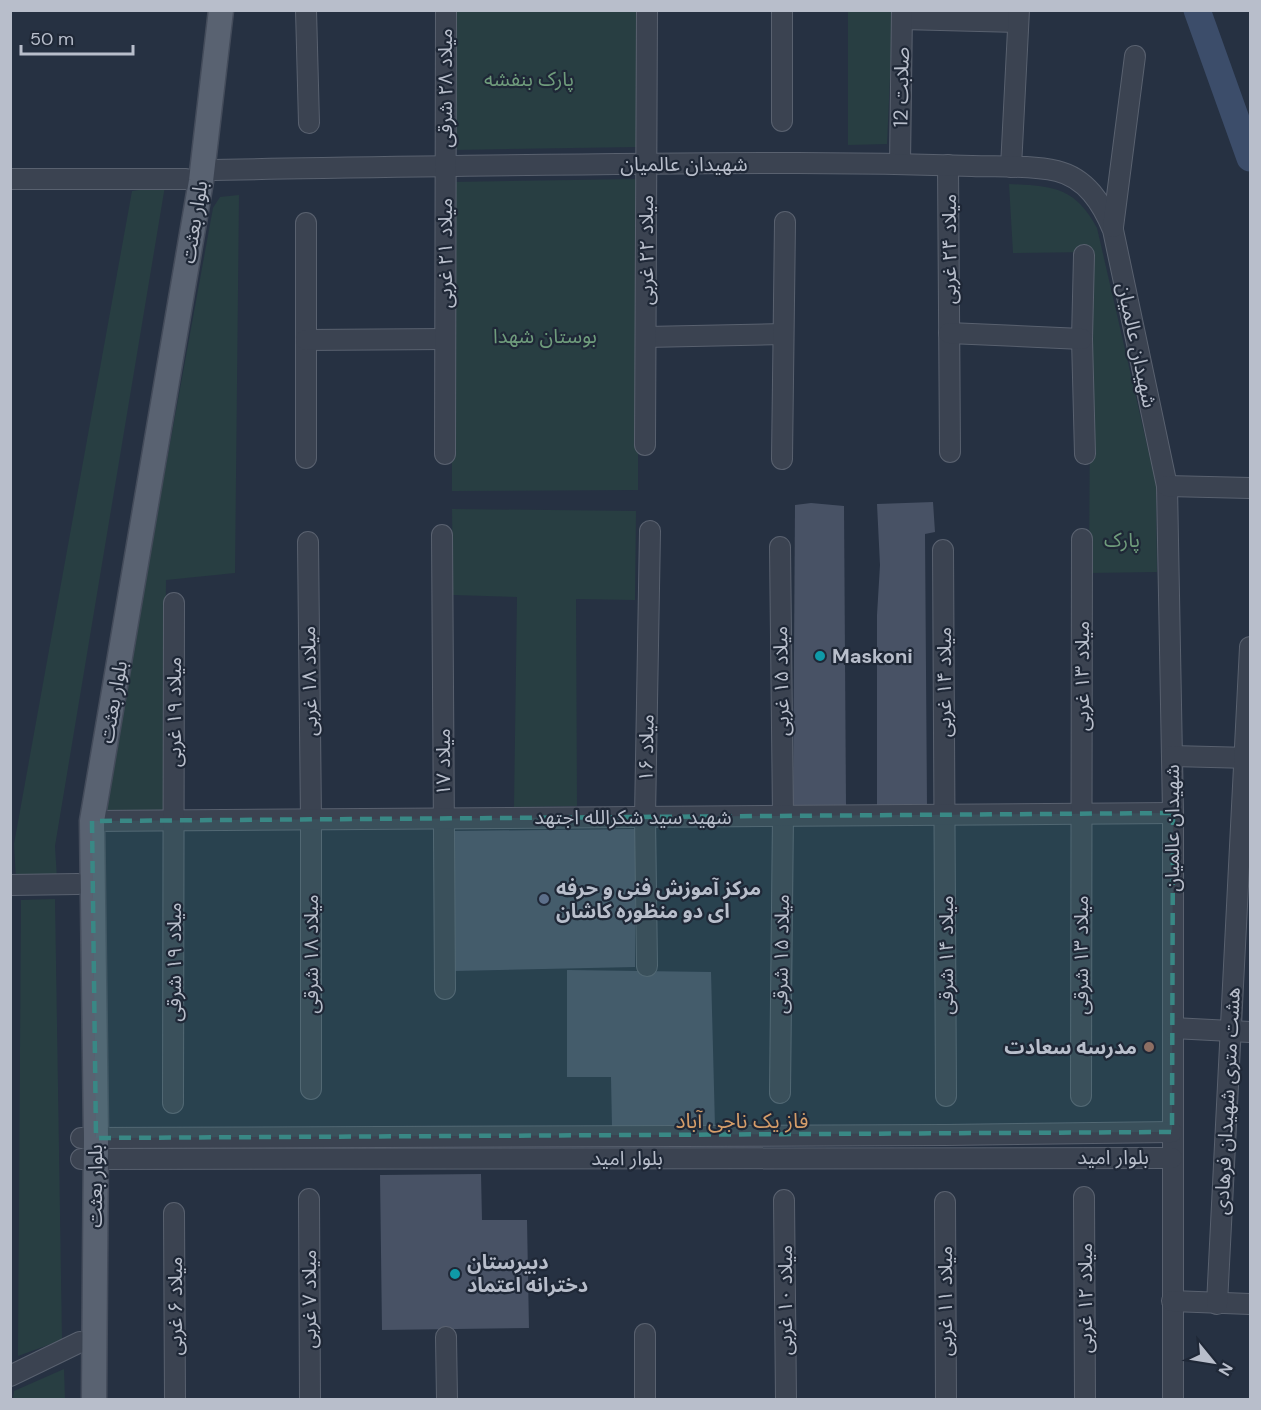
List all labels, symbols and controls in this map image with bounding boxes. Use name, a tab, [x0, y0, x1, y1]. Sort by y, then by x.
scale bar	[21, 18, 134, 56]
text: 50 m	[30, 27, 74, 51]
street label: میلاد ۲۸ شرقی	[432, 28, 458, 148]
street label: صلابت 12	[887, 47, 915, 127]
park label: پارک بنفشه	[484, 66, 574, 92]
street label: شهیدان عالمیان	[620, 151, 748, 177]
street label: بلوار بعثت	[175, 179, 213, 265]
street label: میلاد ۲۴ غربی	[936, 194, 962, 304]
street label: میلاد ۲۲ غربی	[633, 195, 659, 305]
street label: میلاد ۲۱ غربی	[432, 198, 458, 308]
street label: شهیدان عالمیان	[1111, 280, 1163, 410]
park label: بوستان شهدا	[493, 323, 597, 349]
park label: پارک	[1104, 527, 1140, 553]
street label: میلاد ۱۳ غربی	[1069, 621, 1095, 731]
street label: میلاد ۱۸ غربی	[295, 626, 323, 736]
street label: میلاد ۱۵ غربی	[767, 626, 795, 736]
street label: میلاد ۱۴ غربی	[931, 627, 957, 737]
place label: Maskoni	[832, 643, 913, 669]
marker: Maskoni	[813, 649, 827, 663]
street label: میلاد ۱۹ غربی	[161, 657, 187, 767]
street label: بلوار بعثت	[93, 659, 133, 745]
street label: میلاد ۱۶	[632, 714, 660, 782]
street label: میلاد ۱۷	[430, 728, 456, 796]
street label: شهیدان عالمیان	[1159, 764, 1185, 892]
street label: شهید سید شکرالله اجتهد	[534, 804, 732, 830]
place label: مرکز آموزش فنی و حرفه ای دو منظوره کاشان	[556, 875, 761, 924]
marker: مرکز آموزش فنی و حرفه ای دو منظوره کاشان	[537, 892, 551, 906]
street label: میلاد ۱۸ شرقی	[298, 894, 324, 1014]
street label: میلاد ۱۵ شرقی	[767, 894, 795, 1014]
street label: میلاد ۱۴ شرقی	[933, 895, 959, 1015]
street label: میلاد ۱۳ شرقی	[1068, 895, 1094, 1015]
street label: میلاد ۱۹ شرقی	[161, 902, 187, 1022]
street label: هشت متری شهیدان فرهادی	[1208, 987, 1246, 1215]
place label: مدرسه سعادت	[1004, 1034, 1137, 1060]
marker: مدرسه سعادت	[1142, 1040, 1156, 1054]
district label: فاز یک ناجی آباد	[675, 1107, 809, 1135]
street label: بلوار بعثت	[82, 1144, 108, 1228]
street label: بلوار امید	[1077, 1144, 1149, 1170]
street label: بلوار امید	[591, 1145, 663, 1171]
street label: میلاد ۱۲ غربی	[1072, 1243, 1098, 1353]
street label: میلاد ۱۰ غربی	[772, 1245, 798, 1355]
street label: میلاد ۱۱ غربی	[932, 1246, 958, 1356]
street label: میلاد ۷ غربی	[296, 1249, 322, 1349]
place label: دبیرستان دخترانه اعتماد	[467, 1249, 588, 1298]
street label: میلاد ۶ غربی	[162, 1256, 188, 1356]
marker: دبیرستان دخترانه اعتماد	[448, 1267, 462, 1281]
north arrow	[1183, 1332, 1243, 1392]
text: N	[1214, 1359, 1238, 1380]

